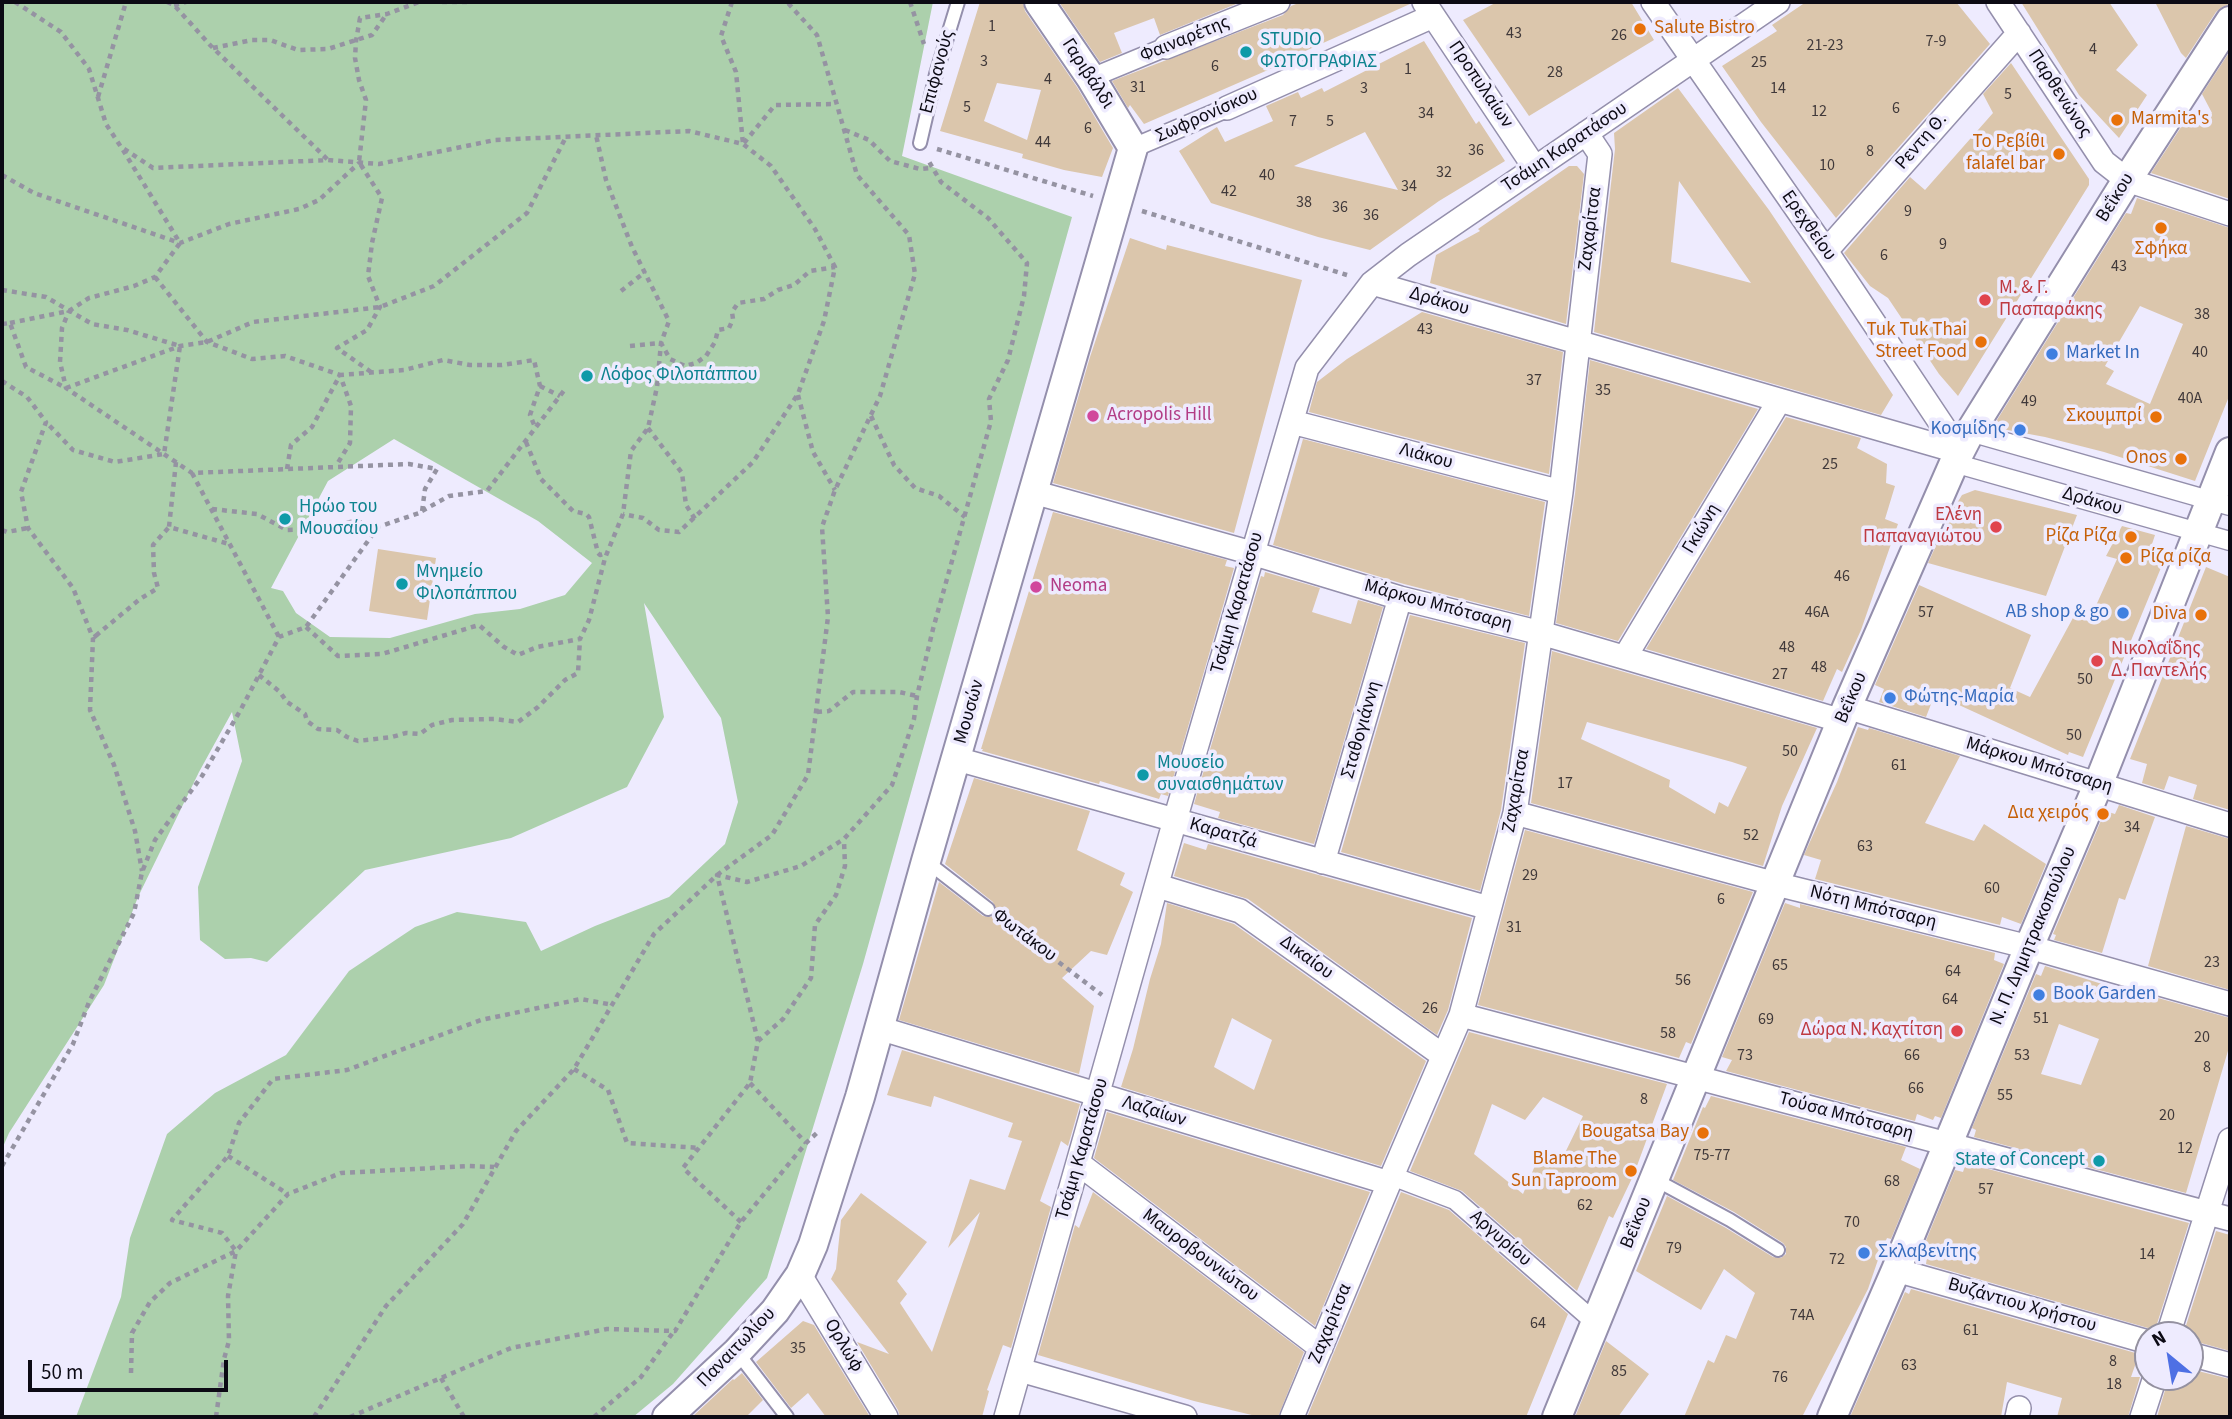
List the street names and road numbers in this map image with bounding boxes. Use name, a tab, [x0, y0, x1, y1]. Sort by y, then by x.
street label: Φαιναρέτης	[1137, 12, 1233, 68]
street label: Επιφανούς	[916, 28, 960, 116]
street label: Γαριβάλδι	[1056, 35, 1118, 113]
street label: Προπυλαίων	[1443, 37, 1517, 133]
street label: Παρθενώνος	[2022, 46, 2096, 142]
street label: Σωφρονίσκου	[1152, 83, 1262, 149]
street label: Τσάμη Καρατάσου	[1498, 98, 1632, 198]
street label: Ρεντη Θ.	[1891, 109, 1953, 175]
street label: Βεΐκου	[2092, 169, 2140, 227]
street label: Ζαχαρίτσα	[1575, 186, 1607, 272]
street label: Ερεχθείου	[1776, 186, 1840, 266]
street label: Δράκου	[1406, 283, 1472, 321]
street label: Λιάκου	[1397, 439, 1455, 475]
street label: Δράκου	[2059, 483, 2125, 521]
street label: Γκιώνη	[1678, 500, 1726, 558]
street label: Τσάμη Καρατάσου	[1207, 530, 1269, 676]
street label: Μάρκου Μπότσαρη	[1361, 575, 1515, 637]
street label: Βεΐκου	[1831, 669, 1873, 727]
street label: Μουσών	[950, 677, 990, 747]
street label: Σταθογιάννη	[1337, 679, 1387, 781]
street label: Μάρκου Μπότσαρη	[1963, 733, 2115, 799]
street label: Ζαχαρίτσα	[1498, 747, 1536, 835]
street label: Καρατζά	[1187, 814, 1259, 854]
street label: Ν. Π. Δημητρακοπούλου	[1986, 843, 2082, 1029]
street label: Νότη Μπότσαρη	[1807, 881, 1939, 935]
street label: Φωτάκου	[987, 904, 1061, 968]
street label: Δικαίου	[1275, 931, 1337, 985]
street label: Τσάμη Καρατάσου	[1052, 1076, 1114, 1222]
street label: Τούσα Μπότσαρη	[1776, 1088, 1916, 1146]
street label: Λαζαίων	[1119, 1092, 1189, 1132]
street label: Βεΐκου	[1616, 1194, 1658, 1252]
street label: Μαυροβουνιώτου	[1137, 1205, 1263, 1307]
street label: Αργυρίου	[1464, 1206, 1536, 1272]
street label: Βυζάντιου Χρήστου	[1945, 1274, 2099, 1338]
street label: Ζαχαρίτσα	[1305, 1281, 1357, 1367]
street label: Παναιτωλίου	[693, 1303, 781, 1393]
street label: Ορλώφ	[818, 1315, 868, 1377]

